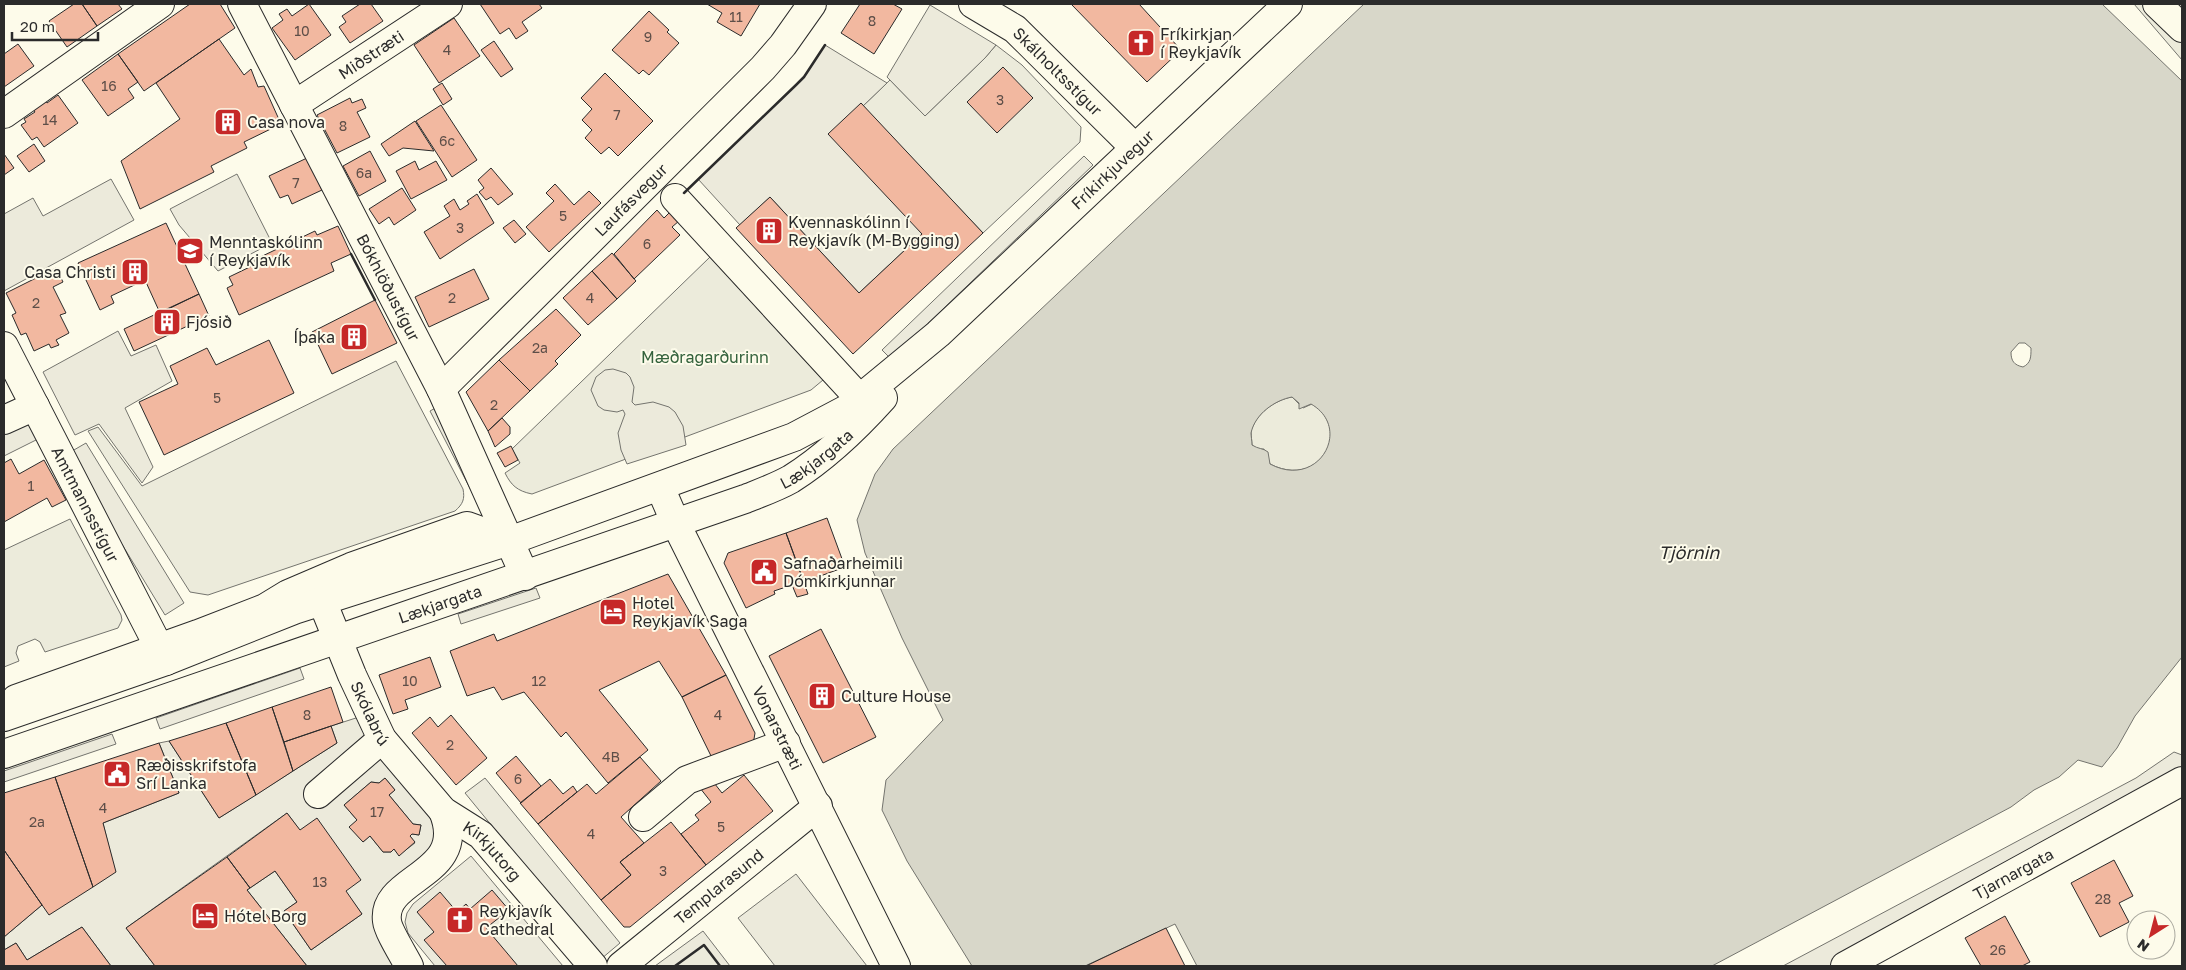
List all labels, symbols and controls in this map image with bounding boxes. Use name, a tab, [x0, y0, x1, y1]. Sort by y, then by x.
house number: 11	[729, 8, 743, 25]
scale bar	[12, 10, 99, 42]
house number: 8	[868, 12, 876, 29]
text: 20 m	[20, 17, 55, 35]
house number: 10	[294, 22, 310, 39]
street label: Skálholtsstígur	[1009, 23, 1106, 120]
place label: Fríkirkjan í Reykjavík	[1160, 24, 1242, 62]
street label: Miðstræti	[334, 26, 407, 83]
house number: 9	[644, 28, 652, 45]
church icon: Fríkirkjan í Reykjavík	[1126, 28, 1156, 58]
house number: 4	[443, 41, 451, 58]
house number: 16	[101, 77, 117, 94]
house number: 3	[996, 91, 1004, 108]
house number: 7	[613, 106, 621, 123]
building icon: Casa nova	[213, 107, 243, 137]
house number: 14	[42, 111, 58, 128]
place label: Casa nova	[247, 112, 325, 132]
house number: 8	[339, 117, 347, 134]
street label: Fríkirkjuvegur	[1067, 126, 1158, 213]
house number: 6c	[439, 132, 455, 149]
street label: Laufásvegur	[590, 159, 671, 240]
house number: 6a	[356, 164, 372, 181]
house number: 7	[292, 174, 300, 191]
house number: 5	[559, 207, 567, 224]
place label: Kvennaskólinn í Reykjavík (M-Bygging)	[788, 212, 960, 250]
building icon: Kvennaskólinn í Reykjavík (M-Bygging)	[754, 216, 784, 246]
house number: 3	[456, 219, 464, 236]
street label: Bókhlöðustígur	[352, 230, 424, 344]
place label: Menntaskólinn í Reykjavík	[209, 232, 323, 270]
house number: 6	[643, 235, 651, 252]
school or university icon: Menntaskólinn í Reykjavík	[175, 236, 205, 266]
building icon: Casa Christi	[120, 257, 150, 287]
place label: Casa Christi	[24, 262, 116, 282]
house number: 2	[448, 289, 456, 306]
house number: 4	[586, 289, 594, 306]
house number: 2	[32, 294, 40, 311]
building icon: Fjósið	[152, 307, 182, 337]
place label: Fjósið	[186, 312, 232, 332]
building icon: Íþaka	[339, 322, 369, 352]
place label: Íþaka	[293, 327, 335, 347]
house number: 2a	[532, 339, 548, 356]
park label: Mæðragarðurinn	[641, 347, 769, 367]
house number: 5	[213, 389, 221, 406]
house number: 2	[490, 396, 498, 413]
street label: Lækjargata	[777, 425, 857, 493]
street label: Amtmannsstígur	[47, 443, 123, 566]
house number: 1	[28, 477, 35, 494]
water label: Tjörnin	[1659, 541, 1720, 563]
place label: Safnaðarheimili Dómkirkjunnar	[783, 553, 903, 591]
public building icon: Safnaðarheimili Dómkirkjunnar	[749, 557, 779, 587]
street label: Lækjargata	[396, 580, 484, 628]
place label: Hotel Reykjavík Saga	[632, 593, 747, 631]
hotel icon: Hotel Reykjavík Saga	[598, 597, 628, 627]
house number: 10	[402, 672, 418, 689]
house number: 12	[532, 672, 546, 689]
street label: Skólabrú	[346, 678, 393, 750]
building icon: Culture House	[807, 681, 837, 711]
street label: Vonarstræti	[748, 683, 807, 773]
place label: Culture House	[841, 686, 951, 706]
house number: 8	[303, 706, 311, 723]
house number: 4	[714, 706, 722, 723]
house number: 2	[446, 736, 454, 753]
house number: 4B	[602, 748, 620, 765]
place label: Ræðisskrifstofa Srí Lanka	[136, 755, 257, 793]
public building icon: Ræðisskrifstofa Srí Lanka	[102, 759, 132, 789]
house number: 6	[514, 770, 522, 787]
house number: 4	[99, 799, 107, 816]
house number: 17	[370, 803, 384, 820]
house number: 2a	[29, 813, 45, 830]
street label: Kirkjutorg	[459, 816, 526, 885]
house number: 5	[717, 818, 725, 835]
house number: 4	[587, 825, 595, 842]
street label: Templarasund	[670, 844, 767, 929]
street label: Tjarnargata	[1970, 844, 2057, 904]
house number: 3	[659, 862, 667, 879]
house number: 13	[313, 873, 327, 890]
house number: 28	[2095, 890, 2111, 907]
hotel icon: Hótel Borg	[190, 901, 220, 931]
place label: Reykjavík Cathedral	[479, 901, 554, 939]
church icon: Reykjavík Cathedral	[445, 905, 475, 935]
place label: Hótel Borg	[224, 906, 307, 926]
north arrow	[2126, 910, 2176, 960]
text: N	[2134, 936, 2152, 956]
house number: 26	[1990, 941, 2006, 958]

